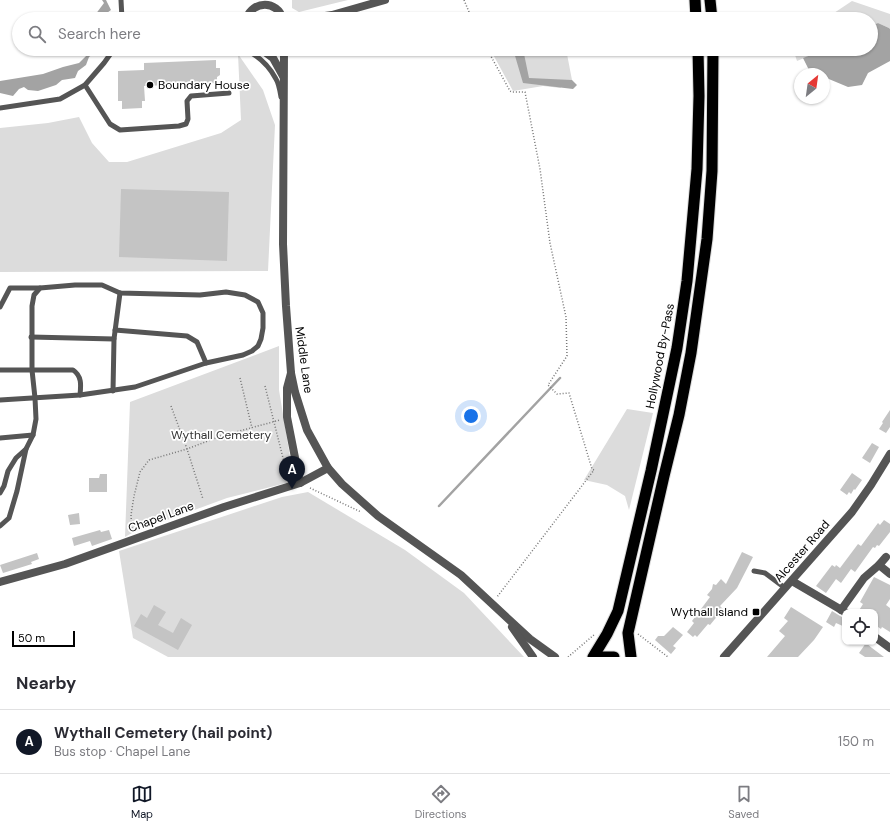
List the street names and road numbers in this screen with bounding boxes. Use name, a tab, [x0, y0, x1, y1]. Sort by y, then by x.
street label: Hollywood By-Pass	[642, 302, 678, 410]
street label: Middle Lane	[291, 326, 317, 395]
street label: Chapel Lane	[126, 498, 196, 536]
street label: Alcester Road	[771, 517, 833, 585]

